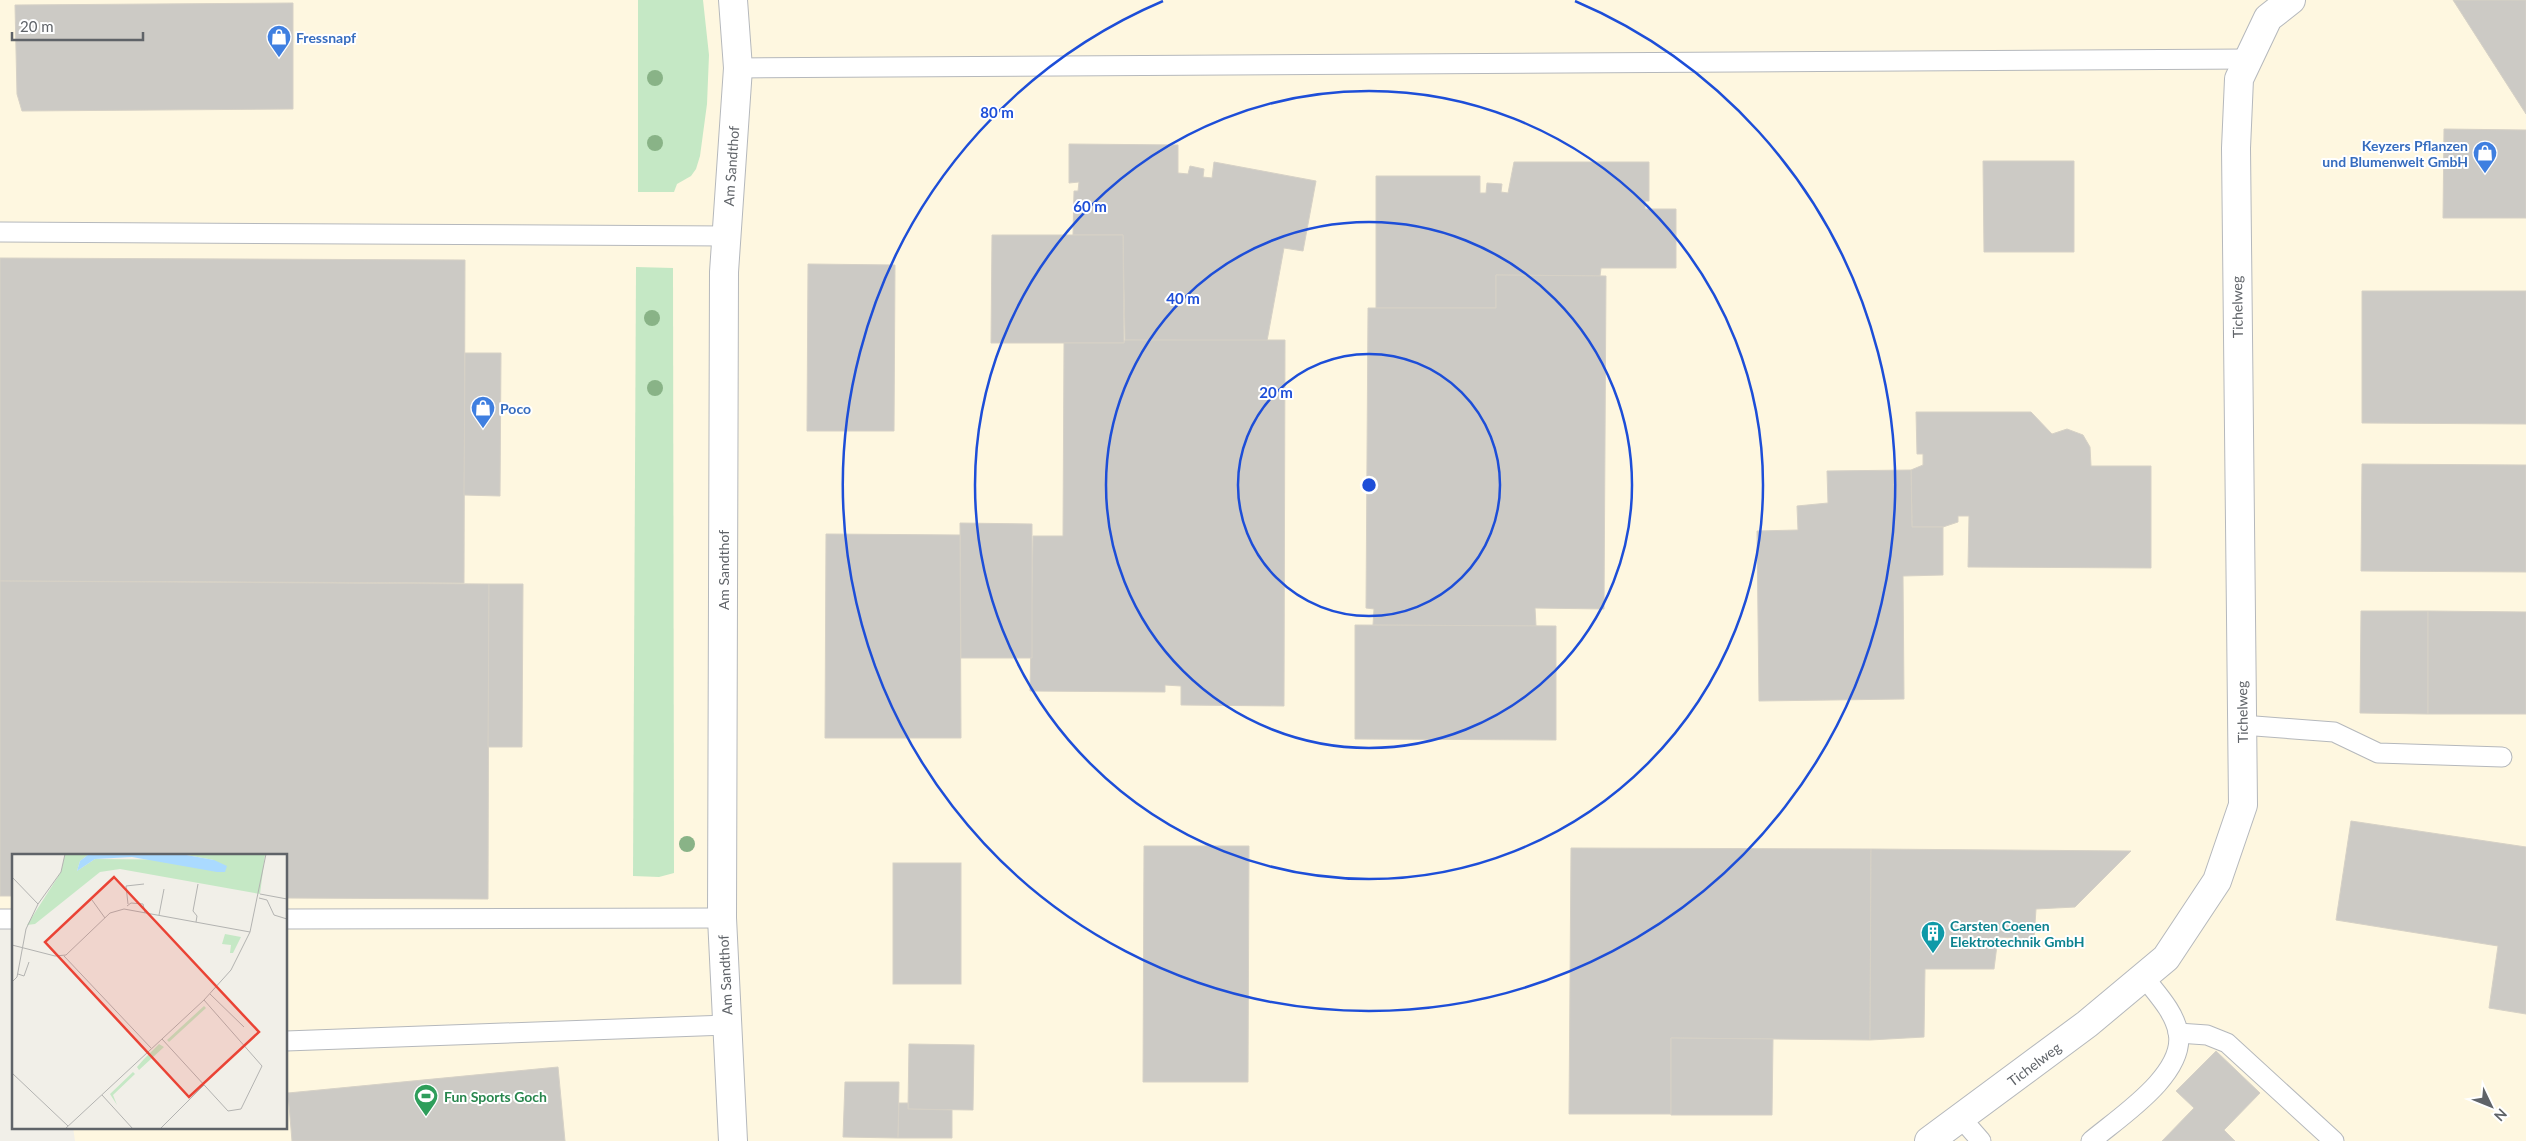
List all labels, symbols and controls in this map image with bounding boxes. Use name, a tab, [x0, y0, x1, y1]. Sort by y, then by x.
scale bar	[12, 10, 144, 42]
text: 20 m	[20, 17, 54, 35]
shop icon: Fressnapf	[266, 24, 292, 58]
place label: Fressnapf	[296, 29, 356, 46]
text: 80 m	[980, 103, 1014, 121]
street label: Am Sandthof	[720, 125, 742, 207]
place label: Keyzers Pflanzen und Blumenwelt GmbH	[2322, 137, 2468, 170]
shop icon: Keyzers Pflanzen und Blumenwelt GmbH	[2472, 140, 2498, 174]
text: 60 m	[1073, 197, 1107, 215]
street label: Tichelweg	[2228, 276, 2246, 338]
text: 40 m	[1166, 289, 1200, 307]
text: 20 m	[1259, 383, 1293, 401]
shop icon: Poco	[470, 395, 496, 429]
place label: Poco	[500, 400, 531, 417]
centre of rings	[1360, 476, 1378, 494]
street label: Am Sandthof	[715, 530, 732, 610]
street label: Tichelweg	[2233, 681, 2251, 743]
inset map	[12, 854, 288, 1128]
place label: Carsten Coenen Elektrotechnik GmbH	[1950, 917, 2085, 950]
building icon: Carsten Coenen Elektrotechnik GmbH	[1920, 920, 1946, 954]
street label: Am Sandthof	[714, 934, 736, 1015]
street label: Tichelweg	[2004, 1038, 2064, 1090]
north arrow	[2466, 1081, 2516, 1131]
sports icon: Fun Sports Goch	[413, 1083, 439, 1117]
place label: Fun Sports Goch	[444, 1088, 547, 1105]
text: N	[2491, 1105, 2511, 1125]

